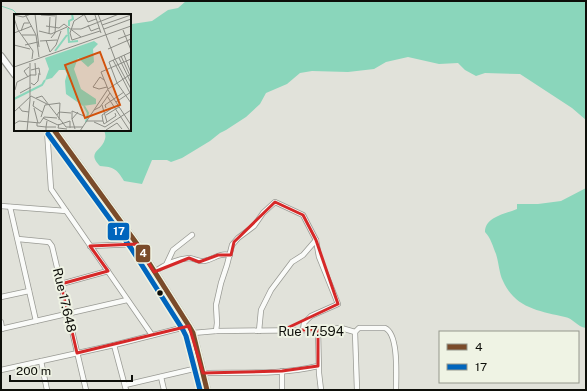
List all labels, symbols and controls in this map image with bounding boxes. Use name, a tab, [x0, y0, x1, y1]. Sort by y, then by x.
inset map	[14, 14, 131, 131]
line badge: 17	[107, 222, 130, 241]
text: 17	[113, 225, 125, 237]
line badge: 4	[135, 244, 151, 263]
text: 4	[139, 247, 147, 259]
street label: Rue 17.648	[50, 266, 79, 334]
unlabelled marker	[155, 288, 165, 298]
street label: Rue 17.594	[278, 324, 344, 339]
legend	[439, 331, 579, 383]
text: 4	[475, 340, 483, 354]
scale bar	[10, 357, 132, 383]
text: 17	[475, 360, 487, 374]
text: 200 m	[16, 364, 51, 378]

